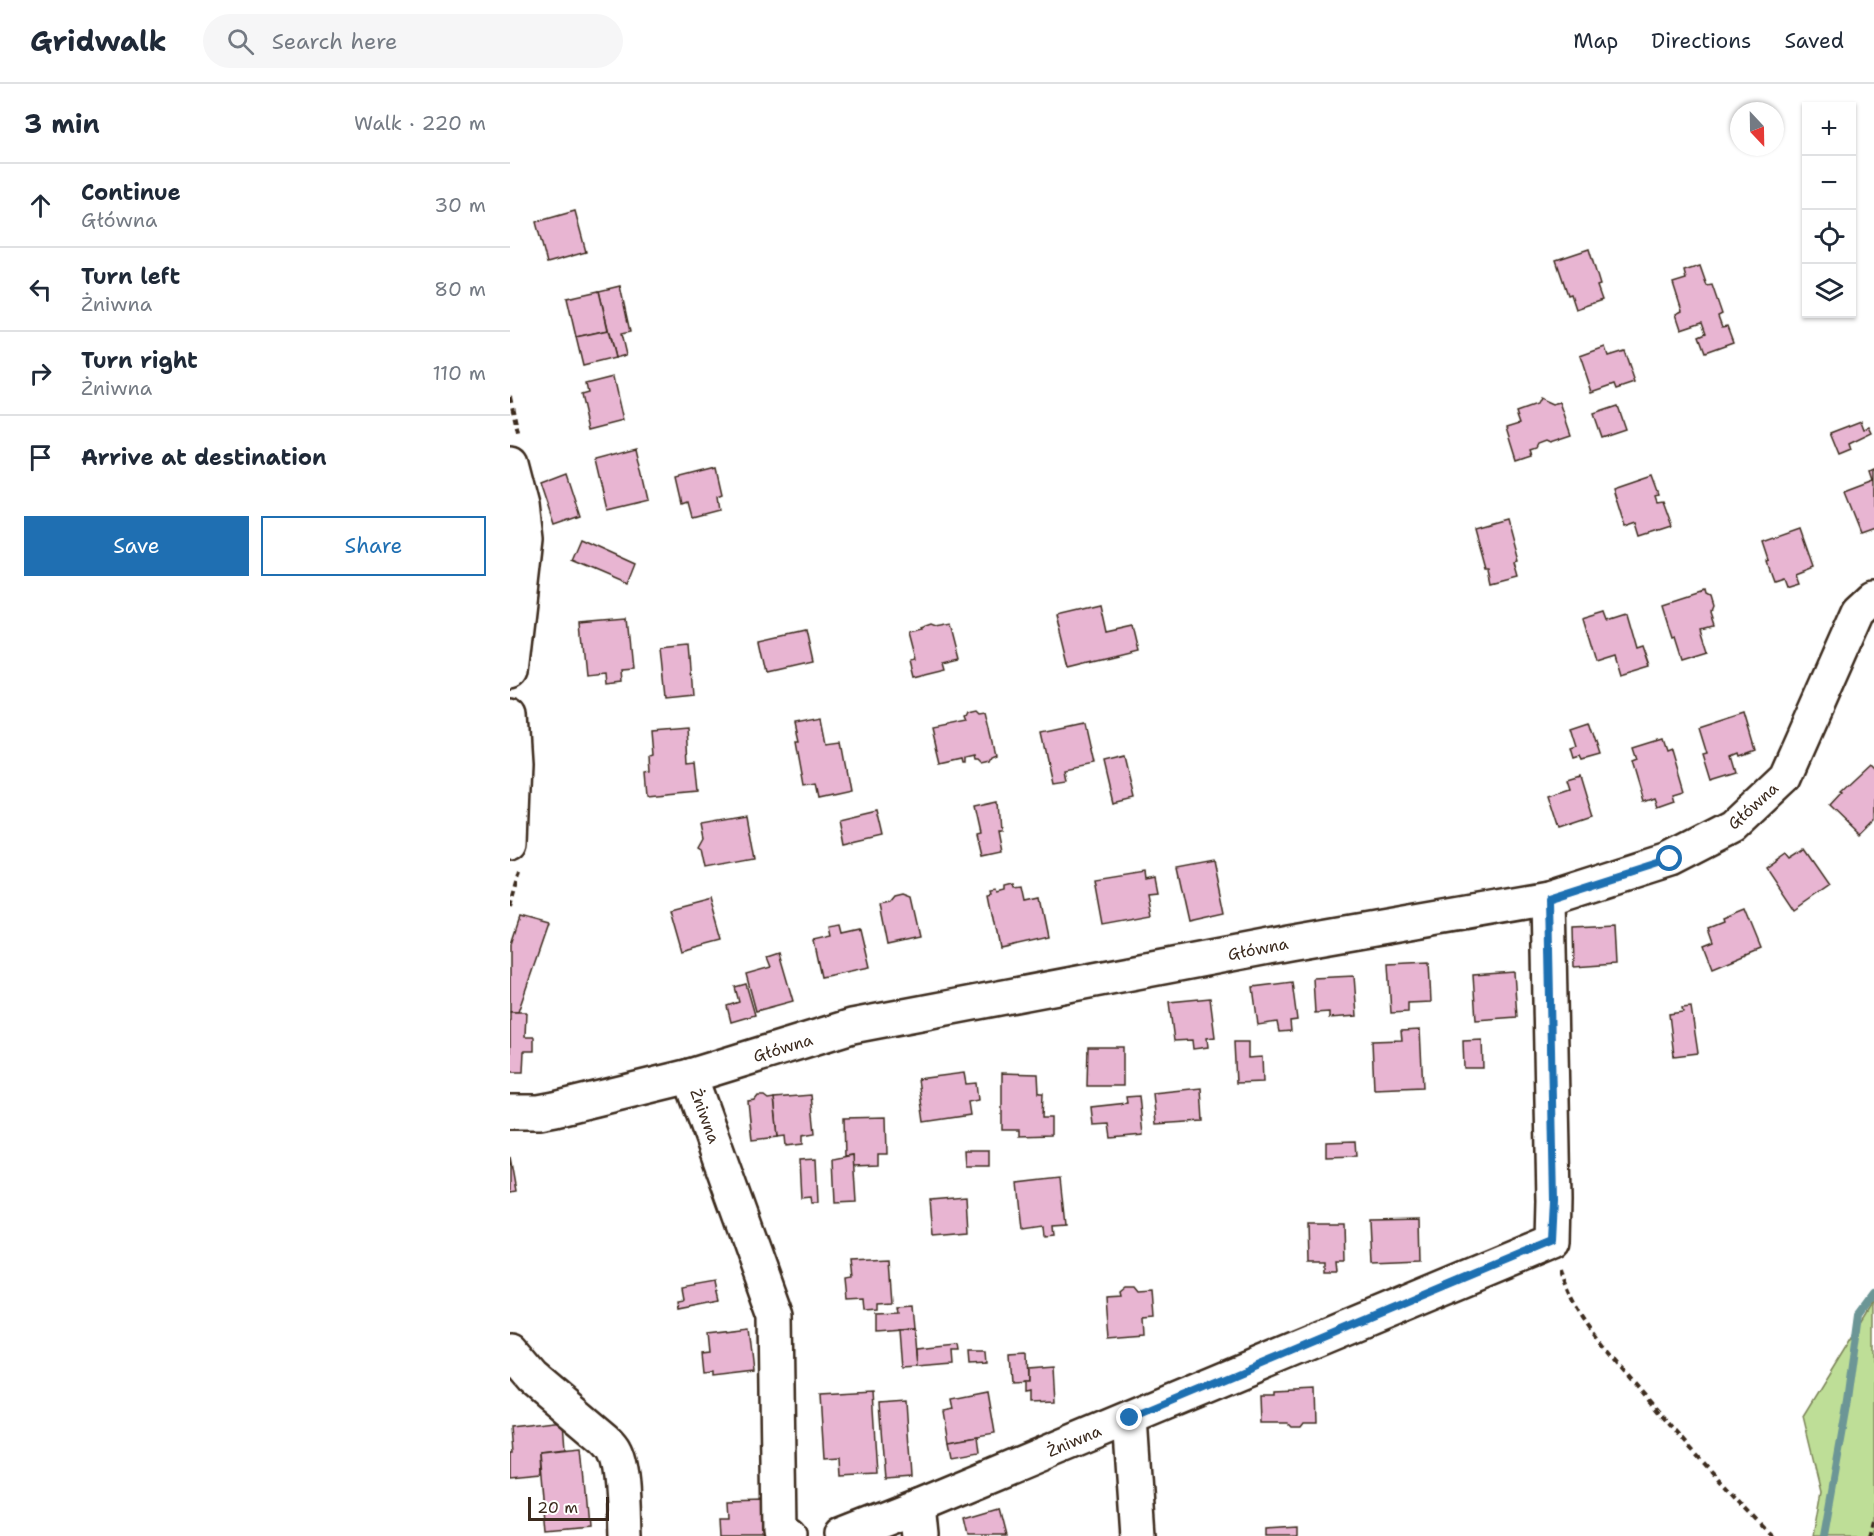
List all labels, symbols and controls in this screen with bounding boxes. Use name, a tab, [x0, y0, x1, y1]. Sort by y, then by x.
search box	[203, 14, 623, 68]
text: Gridwalk	[30, 22, 167, 60]
icon: search	[224, 25, 257, 58]
text: Search here	[272, 27, 398, 56]
text: Map	[1573, 27, 1618, 55]
text: Directions	[1651, 27, 1751, 55]
text: Saved	[1784, 27, 1844, 55]
north arrow	[1730, 102, 1784, 156]
map controls	[1802, 102, 1856, 318]
button: +	[1802, 102, 1856, 156]
text: 3 min	[24, 106, 100, 141]
text: Walk · 220 m	[354, 110, 486, 136]
button: −	[1802, 156, 1856, 210]
text: Continue	[81, 178, 181, 207]
icon: ahead	[24, 189, 57, 222]
text: 30 m	[434, 192, 486, 218]
text: Główna	[81, 207, 157, 233]
button: locate	[1802, 210, 1856, 264]
text: Turn left	[81, 262, 180, 291]
button: layers	[1802, 264, 1856, 318]
icon: left	[24, 273, 57, 306]
text: 80 m	[434, 276, 486, 302]
text: Żniwna	[81, 291, 152, 317]
text: Turn right	[81, 346, 198, 375]
icon: right	[24, 357, 57, 390]
text: 110 m	[432, 360, 486, 386]
text: Żniwna	[81, 375, 152, 401]
icon: arrive	[24, 441, 57, 474]
text: Arrive at destination	[81, 443, 327, 472]
button: Save	[24, 516, 249, 576]
button: Share	[261, 516, 486, 576]
street label: Główna	[1723, 778, 1783, 834]
route start	[1656, 845, 1682, 871]
street label: Główna	[1226, 933, 1290, 965]
street label: Główna	[751, 1029, 815, 1067]
street label: Żniwna	[685, 1086, 725, 1146]
route end	[1116, 1404, 1142, 1430]
street label: Żniwna	[1044, 1420, 1104, 1462]
scale bar	[528, 1494, 609, 1522]
text: 20 m	[537, 1497, 578, 1518]

